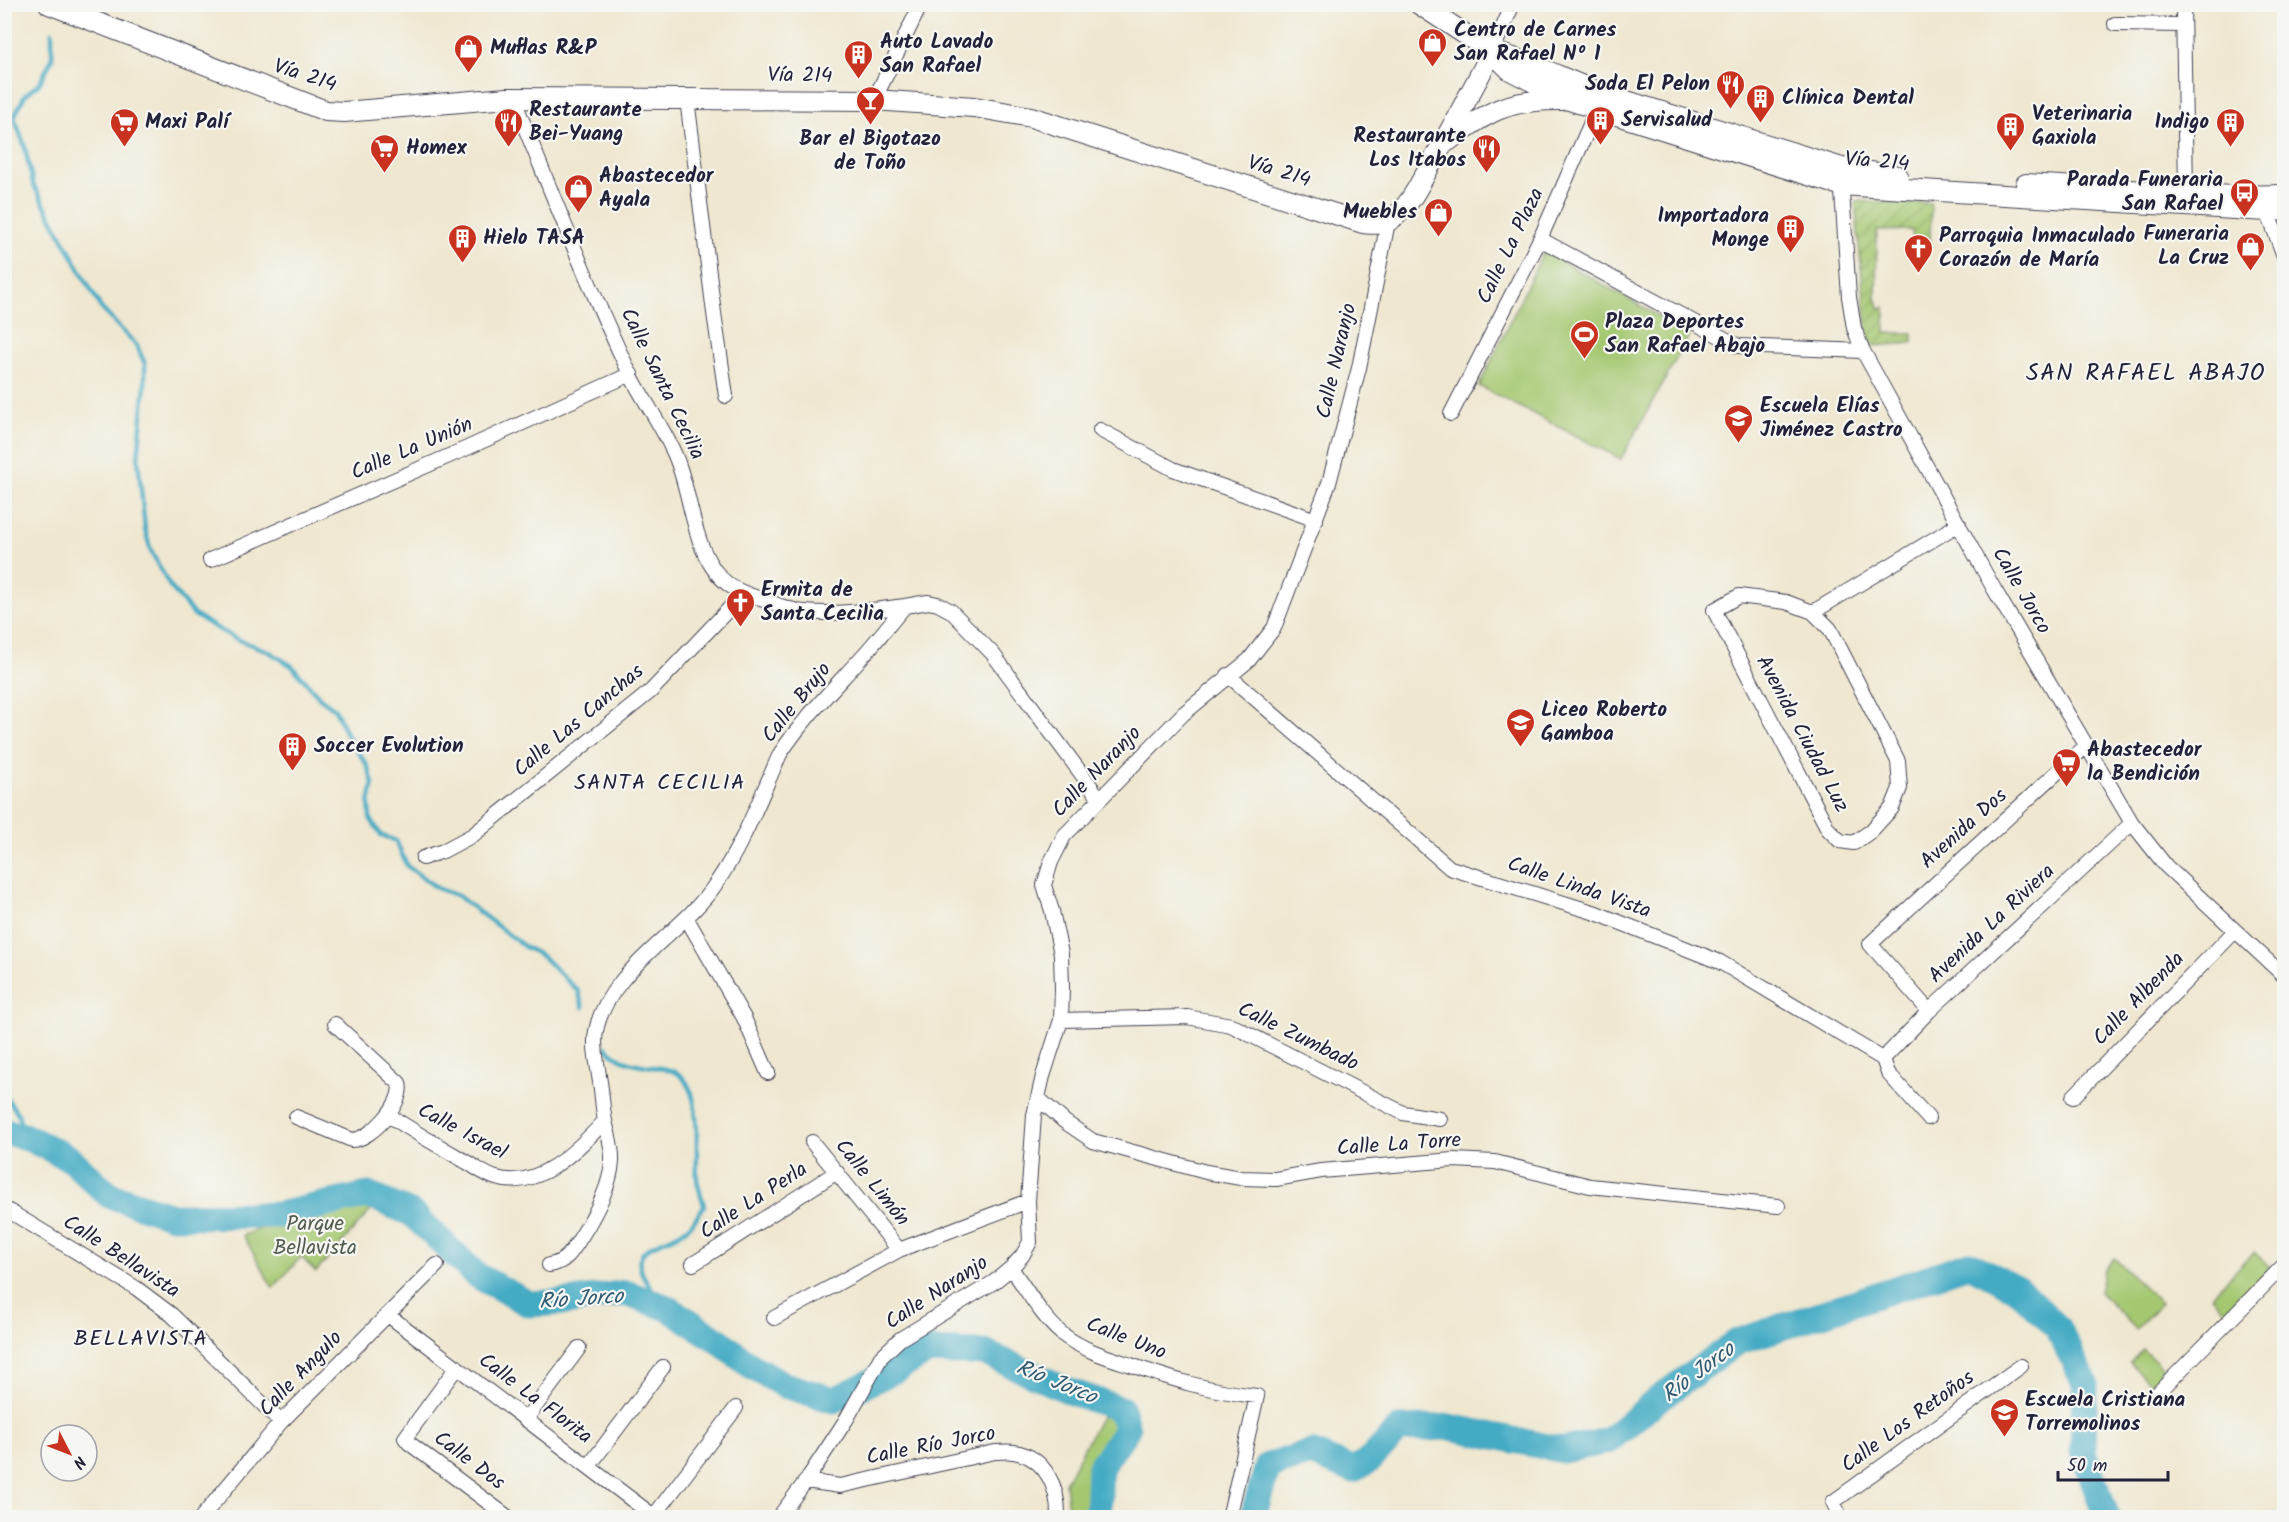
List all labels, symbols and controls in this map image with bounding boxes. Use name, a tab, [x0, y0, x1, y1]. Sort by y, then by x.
place label: Centro de Carnes San Rafael Nº 1	[1454, 14, 1616, 71]
place label: Auto Lavado San Rafael	[880, 26, 994, 83]
shop icon: Centro de Carnes San Rafael Nº 1	[1417, 26, 1449, 68]
shop icon: Muflas R&P	[453, 32, 485, 74]
place label: Muflas R&P	[490, 32, 598, 65]
building icon: Auto Lavado San Rafael	[843, 38, 875, 80]
street label: Vía 214	[269, 50, 341, 102]
street label: Vía 214	[767, 59, 833, 93]
place label: Soda El Pelon	[1585, 68, 1710, 101]
restaurant icon: Soda El Pelon	[1715, 68, 1747, 110]
building icon: Clínica Dental	[1745, 82, 1777, 124]
place label: Clínica Dental	[1782, 82, 1914, 115]
bar icon: Bar el Bigotazo de Toño	[854, 84, 886, 126]
place label: Restaurante Bei-Yuang	[529, 94, 642, 151]
place label: Veterinaria Gaxiola	[2032, 98, 2133, 155]
building icon: Servisalud	[1584, 104, 1616, 146]
place label: Servisalud	[1621, 104, 1713, 137]
supermarket icon: Maxi Palí	[108, 106, 140, 148]
place label: Maxi Palí	[145, 106, 232, 139]
restaurant icon: Restaurante Bei-Yuang	[492, 106, 524, 148]
place label: Indigo	[2154, 106, 2209, 139]
building icon: Indigo	[2214, 106, 2246, 148]
building icon: Veterinaria Gaxiola	[1995, 110, 2027, 152]
place label: Restaurante Los Itabos	[1353, 120, 1466, 177]
place label: Bar el Bigotazo de Toño	[799, 123, 941, 180]
supermarket icon: Homex	[369, 132, 401, 174]
place label: Homex	[406, 132, 468, 165]
restaurant icon: Restaurante Los Itabos	[1471, 132, 1503, 174]
street label: Vía 214	[1843, 143, 1911, 181]
street label: Vía 214	[1243, 147, 1315, 197]
place label: Abastecedor Ayala	[599, 160, 715, 217]
place label: Parada Funeraria San Rafael	[2067, 164, 2223, 221]
shop icon: Abastecedor Ayala	[562, 172, 594, 214]
bus stop icon: Parada Funeraria San Rafael	[2228, 176, 2260, 218]
street label: Calle La Plaza	[1469, 182, 1553, 310]
place label: Muebles	[1343, 196, 1417, 229]
shop icon: Muebles	[1422, 196, 1454, 238]
place label: Importadora Monge	[1657, 200, 1769, 257]
building icon: Importadora Monge	[1774, 212, 1806, 254]
place label: Funeraria La Cruz	[2143, 218, 2229, 275]
place label: Parroquia Inmaculado Corazón de María	[1939, 220, 2136, 277]
building icon: Hielo TASA	[446, 222, 478, 264]
place label: Hielo TASA	[483, 222, 585, 255]
shop icon: Funeraria La Cruz	[2234, 230, 2266, 272]
church icon: Parroquia Inmaculado Corazón de María	[1902, 232, 1934, 274]
street label: Calle Naranjo	[1308, 300, 1366, 422]
street label: Calle Santa Cecilia	[611, 302, 713, 466]
place label: Plaza Deportes San Rafael Abajo	[1605, 306, 1765, 363]
sports icon: Plaza Deportes San Rafael Abajo	[1568, 318, 1600, 360]
district label: SAN RAFAEL ABAJO	[2026, 354, 2266, 393]
place label: Escuela Elías Jiménez Castro	[1760, 390, 1903, 447]
school or university icon: Escuela Elías Jiménez Castro	[1723, 402, 1755, 444]
street label: Calle La Unión	[346, 408, 478, 490]
street label: Calle Jorco	[1983, 541, 2059, 641]
place label: Ermita de Santa Cecilia	[761, 574, 884, 631]
church icon: Ermita de Santa Cecilia	[724, 586, 756, 628]
street label: Avenida Ciudad Luz	[1747, 650, 1857, 818]
street label: Calle Brujo	[754, 655, 840, 751]
street label: Calle Las Canchas	[506, 656, 652, 786]
place label: Liceo Roberto Gamboa	[1541, 694, 1668, 751]
school or university icon: Liceo Roberto Gamboa	[1504, 706, 1536, 748]
street label: Calle Naranjo	[1044, 718, 1150, 826]
building icon: Soccer Evolution	[277, 730, 309, 772]
place label: Soccer Evolution	[314, 730, 464, 763]
place label: Abastecedor la Bendición	[2087, 734, 2203, 791]
supermarket icon: Abastecedor la Bendición	[2050, 746, 2082, 788]
district label: SANTA CECILIA	[574, 766, 746, 801]
street label: Avenida Dos	[1913, 781, 2015, 877]
street label: Calle Linda Vista	[1503, 848, 1655, 928]
street label: Avenida La Riviera	[1921, 856, 2063, 992]
street label: Calle Albenda	[2085, 944, 2193, 1054]
street label: Calle Zumbado	[1232, 993, 1364, 1081]
street label: Calle Israel	[411, 1095, 513, 1169]
street label: Calle La Torre	[1336, 1124, 1463, 1166]
street label: Calle Limón	[826, 1132, 918, 1234]
street label: Calle La Perla	[693, 1154, 815, 1248]
street label: Calle Bellavista	[56, 1207, 186, 1307]
park label: Parque Bellavista	[273, 1208, 357, 1265]
street label: Calle Naranjo	[879, 1247, 995, 1339]
water label: Río Jorco	[538, 1279, 626, 1320]
street label: Calle Uno	[1081, 1309, 1171, 1369]
district label: BELLAVISTA	[74, 1322, 208, 1357]
street label: Calle Angulo	[251, 1323, 351, 1425]
water label: Río Jorco	[1655, 1332, 1745, 1412]
street label: Calle La Florita	[471, 1345, 599, 1453]
water label: Río Jorco	[1010, 1351, 1103, 1416]
street label: Calle Los Retoños	[1834, 1362, 1982, 1482]
place label: Escuela Cristiana Torremolinos	[2025, 1384, 2186, 1441]
school or university icon: Escuela Cristiana Torremolinos	[1988, 1396, 2020, 1438]
street label: Calle Río Jorco	[864, 1417, 998, 1475]
north arrow	[39, 1423, 99, 1483]
street label: Calle Dos	[426, 1423, 512, 1499]
scale bar	[2058, 1444, 2168, 1482]
text: N	[66, 1450, 92, 1474]
text: 50 m	[2067, 1452, 2107, 1481]

